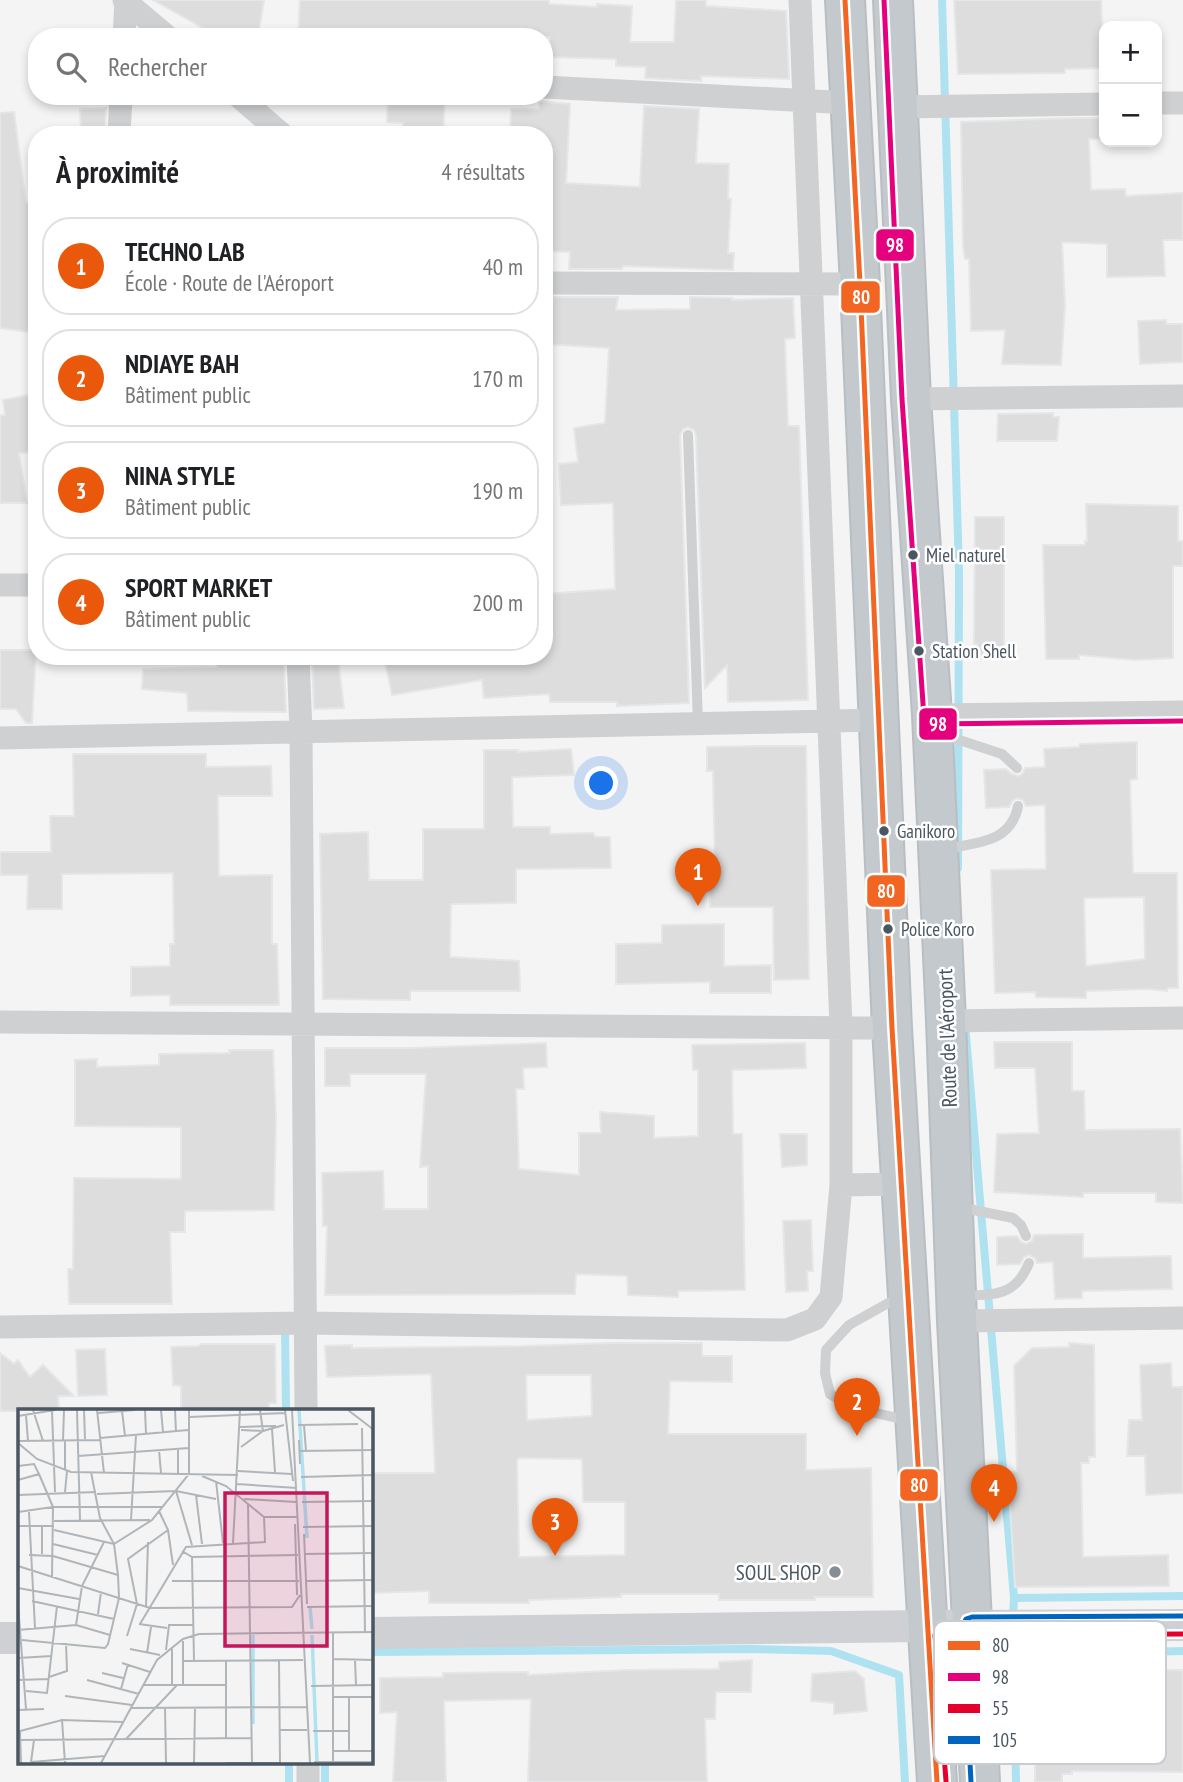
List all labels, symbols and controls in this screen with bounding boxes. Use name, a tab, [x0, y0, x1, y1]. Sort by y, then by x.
map controls	[1099, 21, 1162, 147]
button: +	[1099, 21, 1162, 84]
search box	[28, 28, 553, 105]
icon: search	[52, 48, 90, 86]
text: Rechercher	[108, 50, 207, 83]
button: −	[1099, 84, 1162, 147]
text: À proximité	[56, 152, 179, 191]
text: 4 résultats	[441, 157, 525, 186]
line badge: 98	[875, 228, 915, 262]
text: 98	[886, 233, 904, 257]
text: TECHNO LAB	[125, 235, 245, 268]
text: 1	[76, 252, 87, 281]
text: 40 m	[482, 252, 523, 281]
text: École · Route de l'Aéroport	[125, 268, 334, 297]
line badge: 80	[840, 280, 881, 314]
text: 80	[852, 285, 870, 309]
text: NDIAYE BAH	[125, 347, 239, 380]
text: 2	[76, 364, 87, 393]
text: 170 m	[472, 364, 523, 393]
text: Bâtiment public	[125, 380, 251, 409]
text: NINA STYLE	[125, 459, 235, 492]
text: 3	[76, 476, 87, 505]
text: 190 m	[472, 476, 523, 505]
text: Bâtiment public	[125, 492, 251, 521]
place label: Miel naturel	[926, 543, 1006, 567]
marker: Miel naturel	[906, 548, 920, 562]
text: SPORT MARKET	[125, 571, 272, 604]
text: 4	[76, 588, 87, 617]
text: 200 m	[472, 588, 523, 617]
text: Bâtiment public	[125, 604, 251, 633]
place label: Station Shell	[932, 639, 1017, 663]
marker: Station Shell	[912, 644, 926, 658]
line badge: 98	[918, 707, 958, 741]
text: 98	[929, 712, 947, 736]
your location	[584, 766, 618, 800]
place label: Ganikoro	[897, 819, 955, 843]
marker: Ganikoro	[877, 824, 891, 838]
pin: 1	[675, 848, 721, 906]
line badge: 80	[866, 874, 906, 908]
text: 80	[877, 879, 895, 903]
place label: Police Koro	[901, 917, 974, 941]
marker: Police Koro	[881, 922, 895, 936]
street label: Route de l'Aéroport	[931, 968, 963, 1108]
pin: 2	[834, 1378, 880, 1436]
inset map	[18, 1409, 373, 1764]
pin: 4	[971, 1464, 1017, 1522]
line badge: 80	[899, 1468, 939, 1502]
text: 80	[910, 1473, 928, 1497]
pin: 3	[532, 1498, 578, 1556]
place label: SOUL SHOP	[736, 1559, 821, 1586]
marker: SOUL SHOP	[827, 1564, 843, 1580]
legend	[934, 1621, 1166, 1764]
text: 80	[992, 1633, 1009, 1657]
text: 98	[992, 1665, 1009, 1689]
text: 55	[992, 1696, 1009, 1720]
text: 105	[992, 1728, 1018, 1752]

